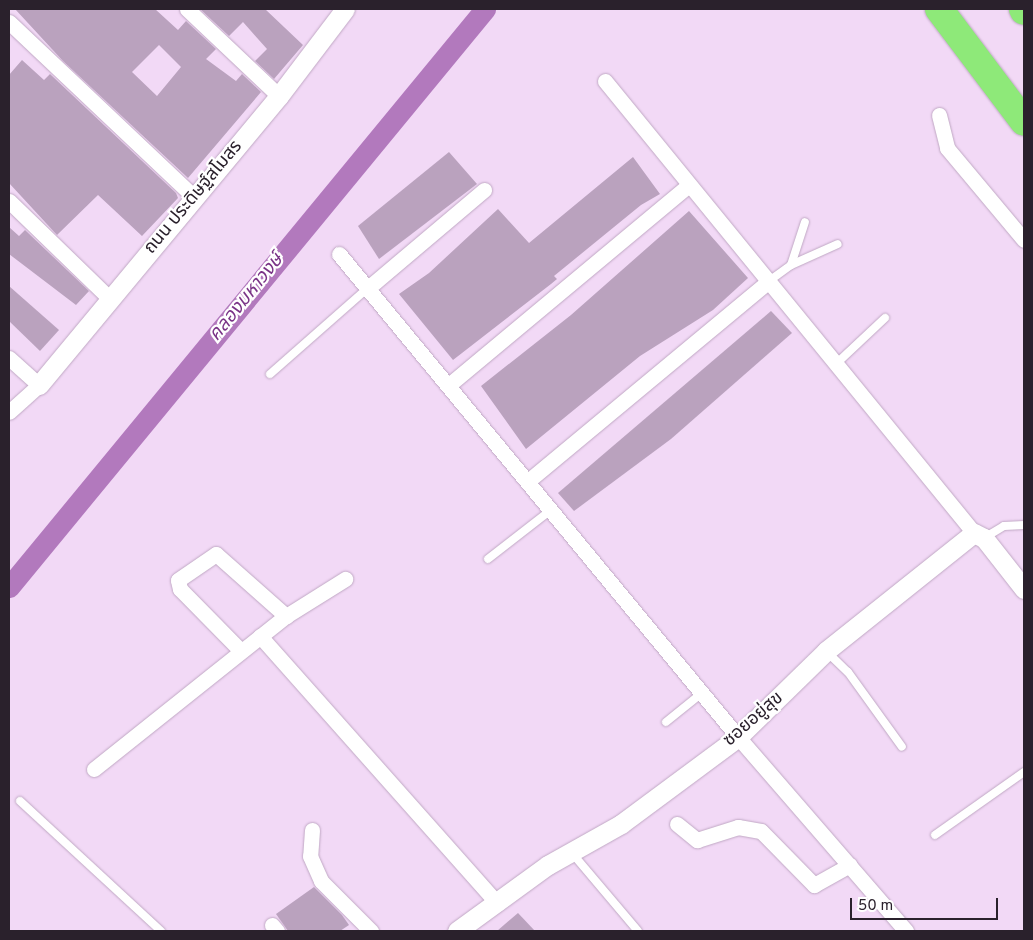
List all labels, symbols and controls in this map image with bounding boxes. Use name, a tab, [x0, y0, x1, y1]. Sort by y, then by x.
street label: ถนน ประดิษฐ์สโมสร	[140, 137, 248, 259]
water label: คลองมหาวงษ์	[205, 250, 289, 346]
street label: ซอยอยู่สุข	[720, 688, 788, 752]
scale bar	[853, 888, 1000, 920]
text: 50 m	[858, 897, 893, 916]

